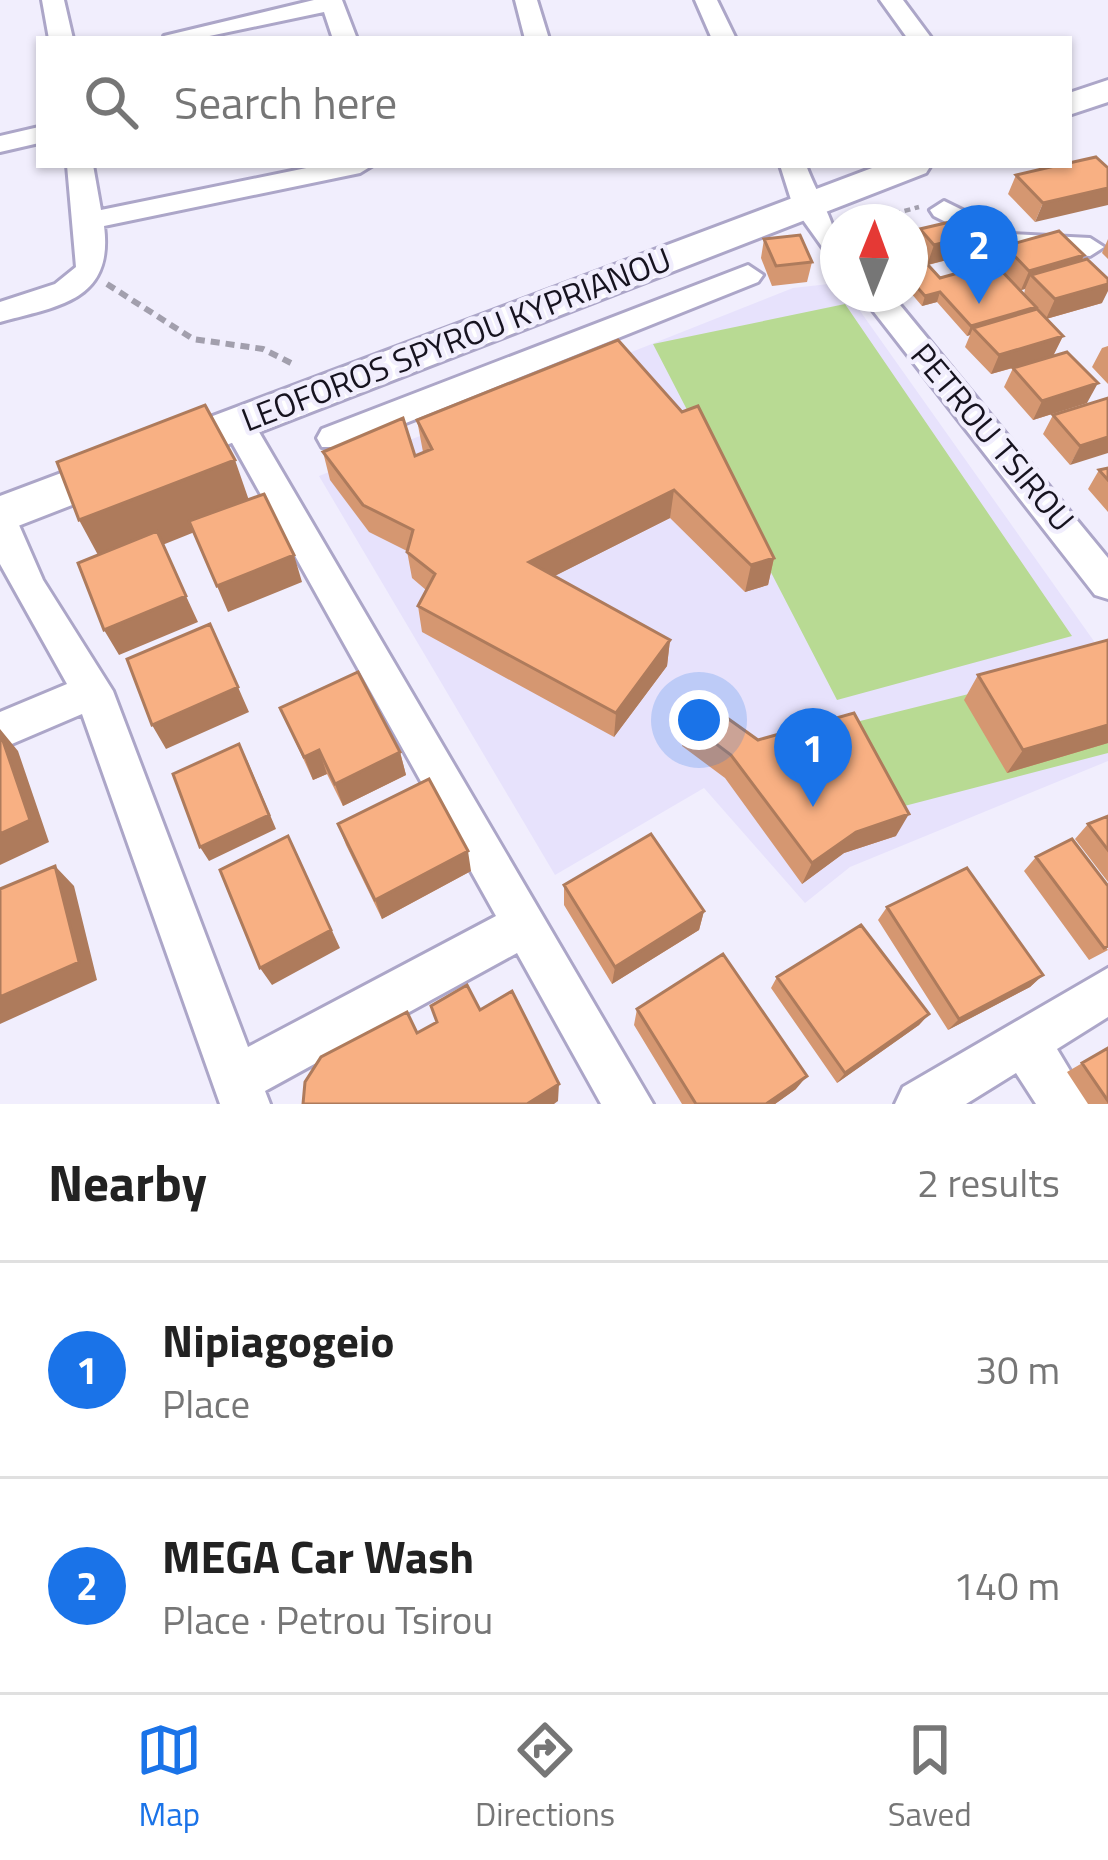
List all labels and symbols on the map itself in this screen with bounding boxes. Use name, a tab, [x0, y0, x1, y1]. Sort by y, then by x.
north arrow	[820, 204, 928, 312]
pin: 2	[940, 205, 1018, 304]
street label: LEOFOROS SPYROU KYPRIANOU	[234, 234, 678, 444]
street label: PETROU TSIROU	[899, 332, 1087, 542]
your location	[669, 690, 729, 750]
pin: 1	[774, 708, 852, 807]

